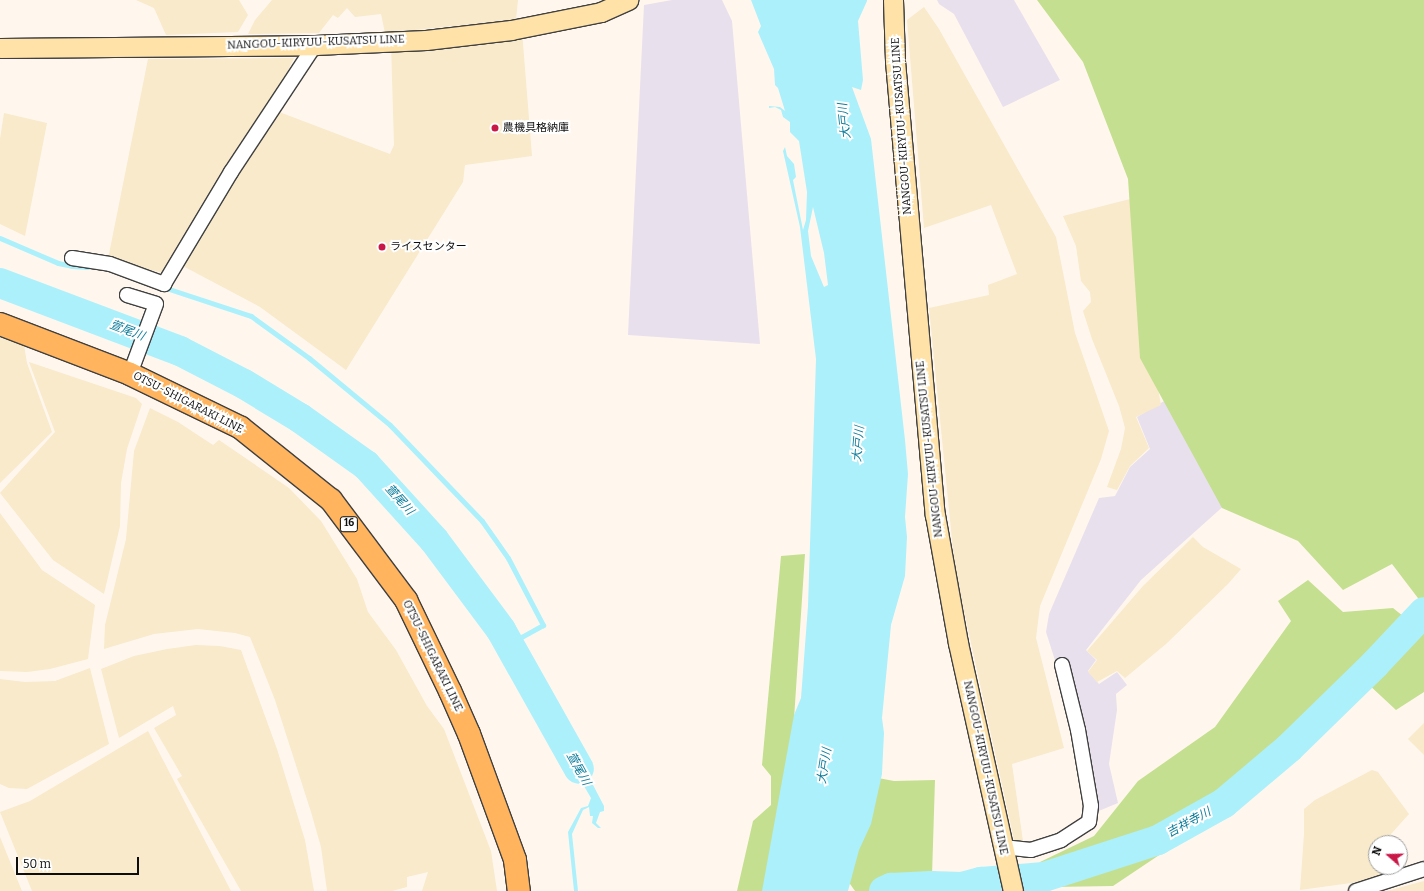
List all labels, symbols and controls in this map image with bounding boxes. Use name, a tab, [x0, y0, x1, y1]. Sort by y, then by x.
street label: NANGOU-KIRYUU-KUSATSU LINE	[227, 33, 405, 53]
street label: NANGOU-KIRYUU-KUSATSU LINE	[889, 37, 915, 215]
water label: 大戸川	[836, 102, 854, 140]
place label: 農機具格納庫	[503, 121, 569, 135]
marker: 農機具格納庫	[490, 123, 500, 133]
place label: ライスセンター	[390, 240, 467, 254]
marker: ライスセンター	[377, 242, 387, 252]
water label: 萱尾川	[108, 318, 146, 344]
street label: NANGOU-KIRYUU-KUSATSU LINE	[914, 360, 946, 538]
street label: OTSU-SHIGARAKI LINE	[131, 369, 245, 437]
water label: 大戸川	[850, 425, 868, 463]
water label: 萱尾川	[382, 482, 416, 518]
road number: 16	[339, 516, 359, 532]
street label: OTSU-SHIGARAKI LINE	[399, 598, 465, 714]
street label: NANGOU-KIRYUU-KUSATSU LINE	[960, 680, 1010, 856]
water label: 大戸川	[815, 747, 835, 785]
water label: 萱尾川	[563, 750, 593, 788]
water label: 吉祥寺川	[1165, 805, 1213, 841]
north arrow	[1368, 835, 1408, 875]
text: N	[1370, 845, 1385, 857]
scale bar	[18, 849, 141, 875]
text: 50 m	[23, 857, 51, 871]

